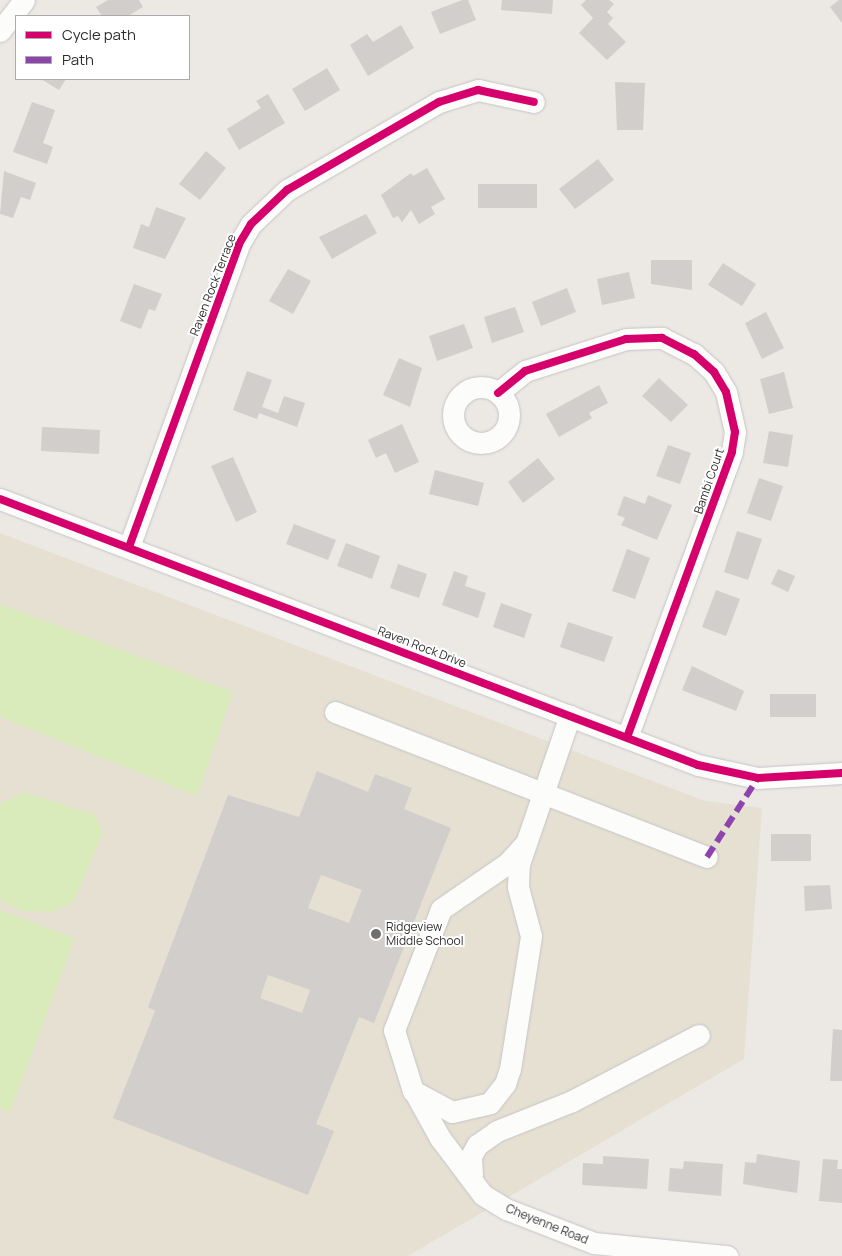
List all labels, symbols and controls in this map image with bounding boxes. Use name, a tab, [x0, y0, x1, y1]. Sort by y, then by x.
legend	[15, 15, 190, 80]
text: Cycle path	[62, 24, 136, 45]
text: Path	[62, 49, 94, 70]
street label: Raven Rock Terrace	[187, 232, 239, 338]
street label: Bambi Court	[691, 446, 727, 516]
street label: Raven Rock Drive	[376, 623, 468, 671]
place label: Ridgeview Middle School	[386, 920, 463, 948]
marker: Ridgeview Middle School	[370, 928, 382, 940]
street label: Cheyenne Road	[504, 1201, 590, 1247]

